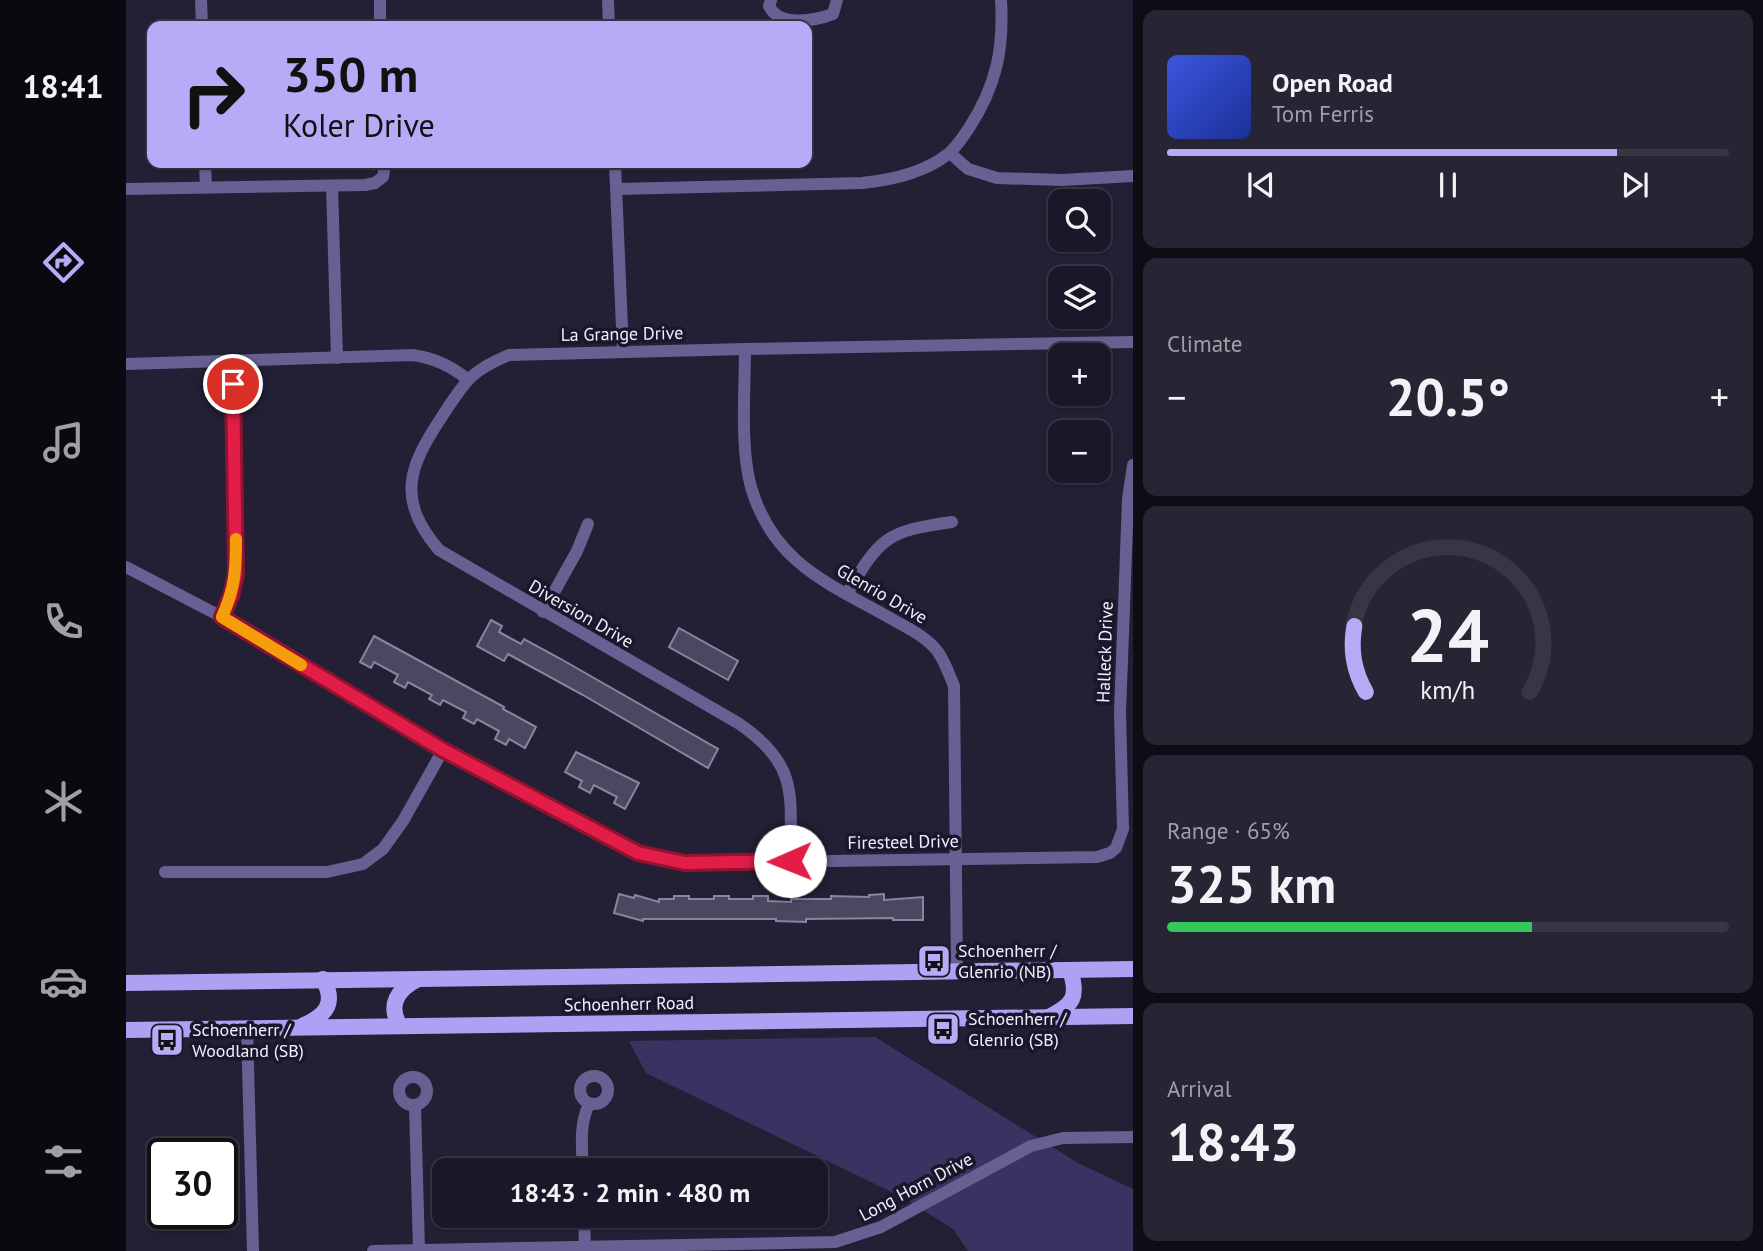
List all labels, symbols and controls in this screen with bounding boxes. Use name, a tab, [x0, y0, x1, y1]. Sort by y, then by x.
text: 350 m	[283, 42, 418, 106]
icon: right	[168, 49, 259, 140]
text: 18:41	[22, 65, 104, 107]
text: Open Road	[1272, 66, 1393, 99]
text: Tom Ferris	[1272, 99, 1374, 128]
text: Koler Drive	[283, 104, 435, 146]
icon: previous	[1242, 166, 1280, 204]
icon: pause	[1429, 166, 1467, 204]
icon: next	[1616, 166, 1654, 204]
map controls	[1048, 189, 1111, 483]
button: search	[1048, 189, 1111, 252]
icon: directions	[39, 238, 88, 287]
button: layers	[1048, 266, 1111, 329]
street label: La Grange Drive	[561, 321, 683, 346]
text: Climate	[1167, 329, 1242, 358]
button: +	[1048, 343, 1111, 406]
pin	[203, 354, 263, 414]
text: 20.5°	[1386, 363, 1510, 430]
icon: arrive	[214, 365, 252, 403]
text: −	[1167, 372, 1186, 421]
text: +	[1710, 372, 1729, 421]
icon: music	[39, 418, 88, 467]
button: −	[1048, 420, 1111, 483]
street label: Glenrio Drive	[833, 558, 932, 629]
street label: Diversion Drive	[525, 574, 638, 653]
text: 24	[1407, 588, 1489, 682]
icon: phone	[39, 597, 88, 646]
street label: Halleck Drive	[1091, 601, 1118, 703]
text: km/h	[1421, 673, 1475, 705]
icon: climate	[39, 777, 88, 826]
text: Range · 65%	[1167, 816, 1290, 845]
position arrow	[753, 824, 827, 898]
street label: Firesteel Drive	[847, 829, 959, 854]
text: 325 km	[1167, 850, 1336, 917]
place label: Schoenherr / Glenrio (NB)	[958, 939, 1058, 983]
bus stop icon: Schoenherr / Glenrio (NB)	[915, 942, 953, 980]
icon: car	[39, 957, 88, 1006]
street label: Schoenherr Road	[564, 991, 694, 1016]
place label: Schoenherr / Glenrio (SB)	[968, 1007, 1068, 1051]
bus stop icon: Schoenherr / Glenrio (SB)	[924, 1010, 962, 1048]
place label: Schoenherr / Woodland (SB)	[192, 1018, 304, 1062]
bus stop icon: Schoenherr / Woodland (SB)	[148, 1021, 186, 1059]
text: Arrival	[1167, 1074, 1231, 1103]
text: 18:43	[1167, 1108, 1299, 1175]
icon: filters	[39, 1137, 88, 1186]
speed limit sign: 30	[147, 1138, 238, 1229]
street label: Long Horn Drive	[855, 1147, 976, 1226]
text: 18:43 · 2 min · 480 m	[510, 1176, 750, 1209]

